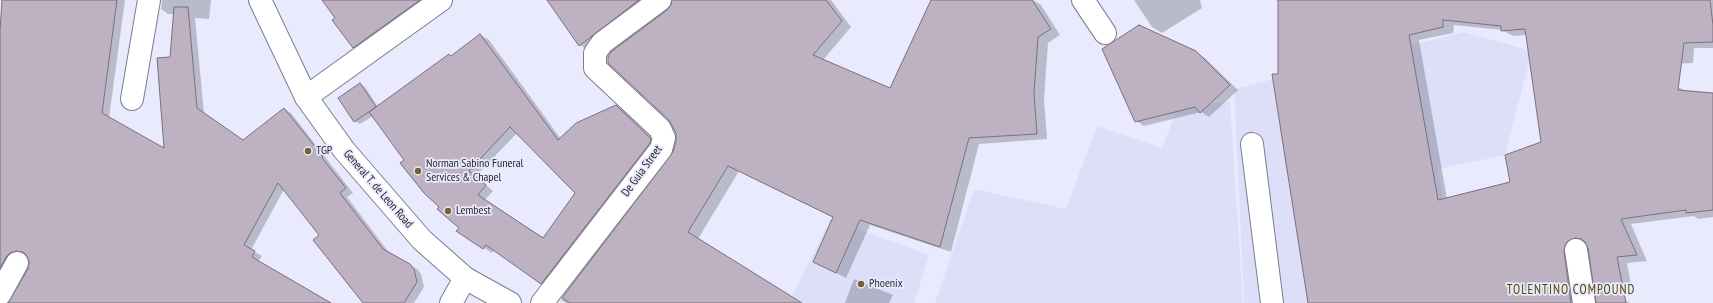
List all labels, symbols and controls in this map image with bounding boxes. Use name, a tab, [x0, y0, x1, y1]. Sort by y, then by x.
street label: De Guia Street	[619, 143, 665, 199]
place label: TGP	[316, 144, 332, 158]
marker: TGP	[303, 146, 313, 156]
street label: General T. de Leon Road	[340, 147, 416, 231]
place label: Norman Sabino Funeral Services & Chapel	[426, 157, 523, 185]
marker: Norman Sabino Funeral Services & Chapel	[413, 166, 423, 176]
place label: Lembest	[456, 204, 491, 218]
marker: Lembest	[443, 206, 453, 216]
place label: Phoenix	[869, 277, 903, 291]
marker: Phoenix	[856, 279, 866, 289]
district label: TOLENTINO COMPOUND	[1507, 282, 1635, 298]

